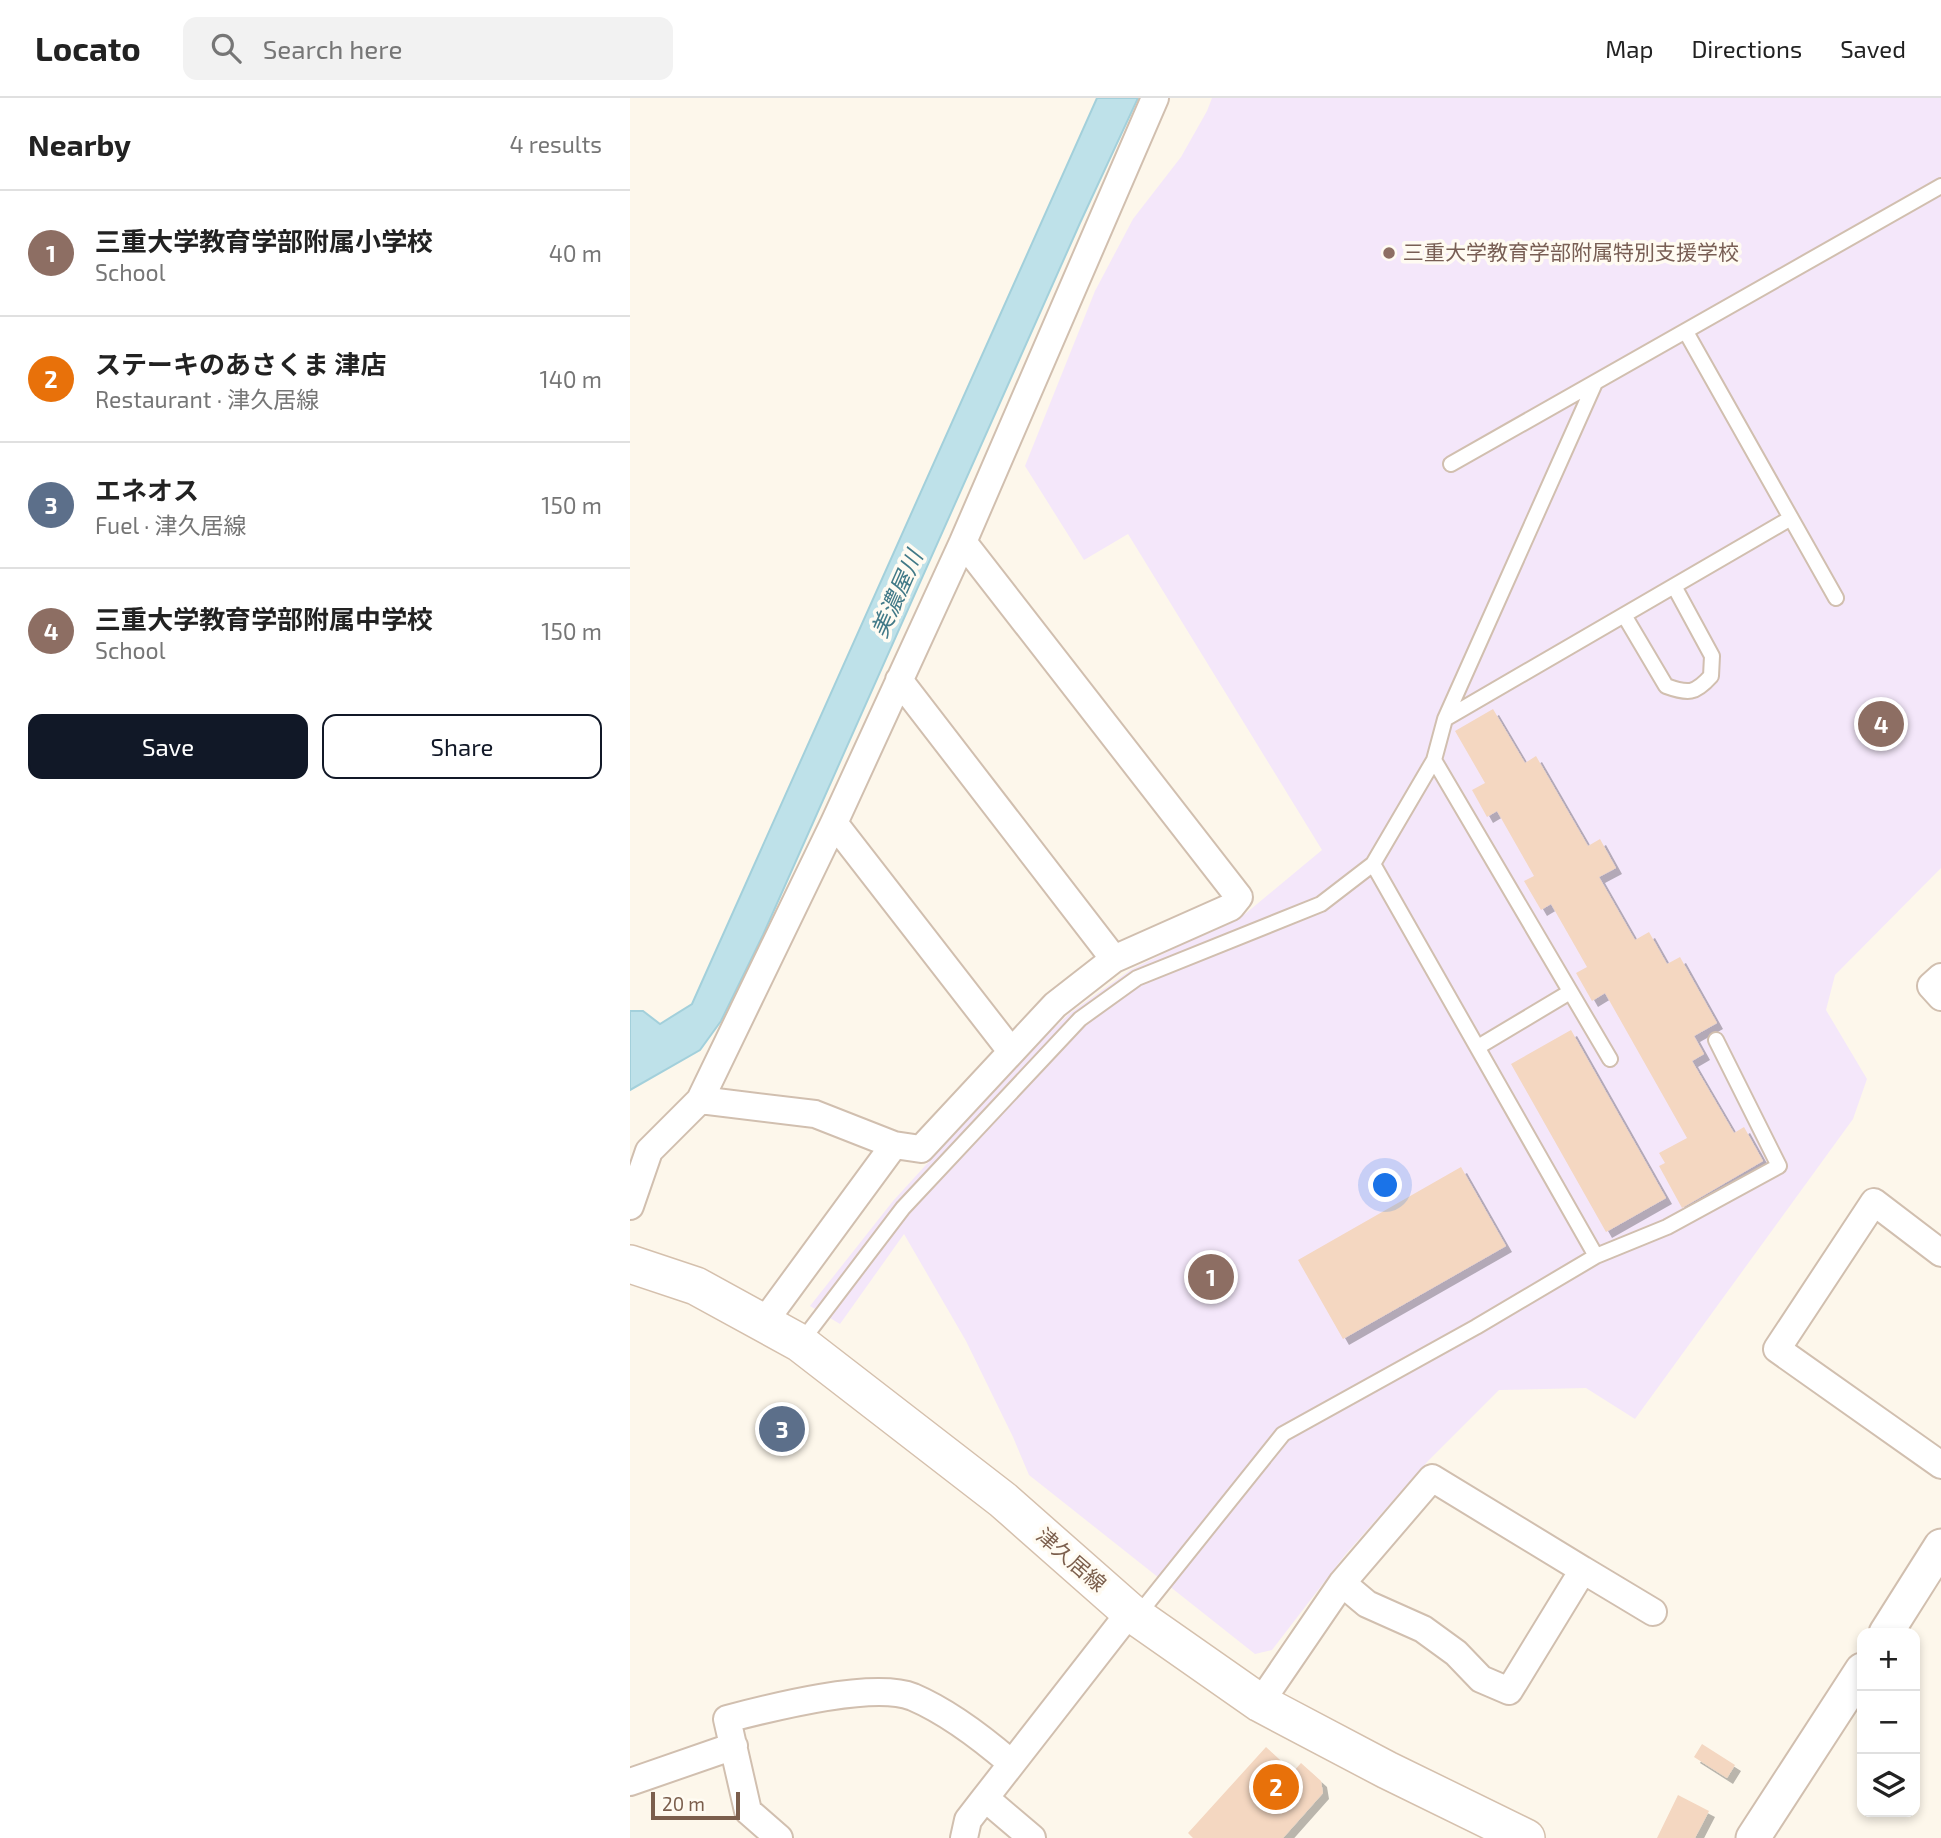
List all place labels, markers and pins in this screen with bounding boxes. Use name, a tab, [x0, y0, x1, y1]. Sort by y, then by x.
place label: 三重大学教育学部附属特別支援学校	[1403, 239, 1739, 264]
marker: 三重大学教育学部附属特別支援学校	[1381, 245, 1397, 261]
pin: 4	[1858, 698, 1904, 750]
pin: 1	[1188, 1251, 1234, 1303]
pin: 3	[759, 1403, 805, 1455]
pin: 2	[1253, 1761, 1299, 1813]

